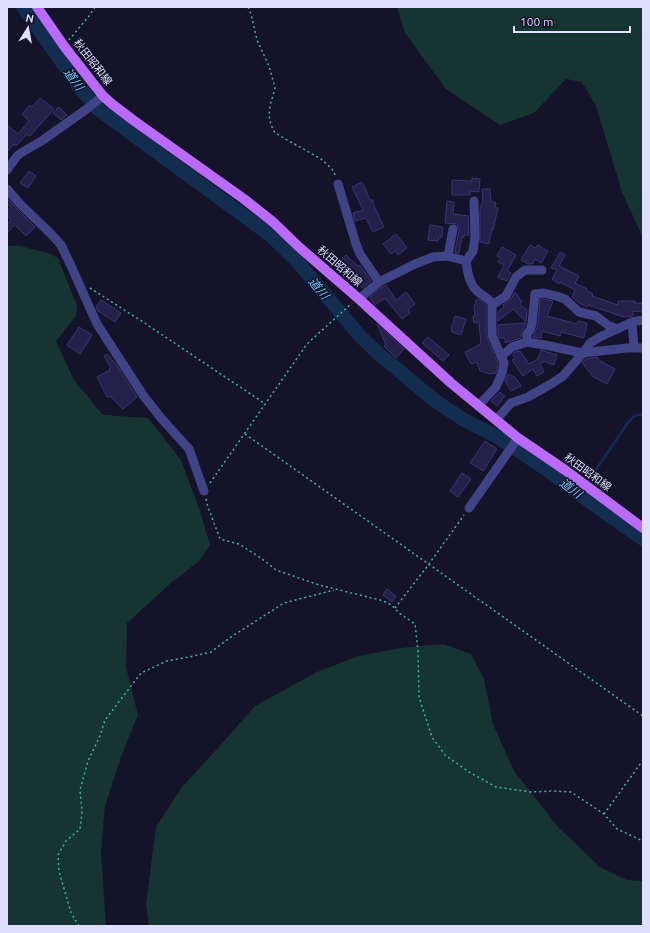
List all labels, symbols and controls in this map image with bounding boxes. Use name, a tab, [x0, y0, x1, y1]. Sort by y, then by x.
north arrow	[8, 8, 48, 48]
scale bar	[514, 8, 630, 34]
text: N	[25, 12, 35, 25]
text: 100 m	[520, 15, 553, 28]
street label: 秋田昭和線	[71, 37, 115, 87]
water label: 道川	[62, 65, 87, 94]
street label: 秋田昭和線	[315, 243, 365, 289]
water label: 道川	[306, 275, 333, 303]
street label: 秋田昭和線	[562, 451, 614, 493]
water label: 道川	[557, 476, 586, 501]

